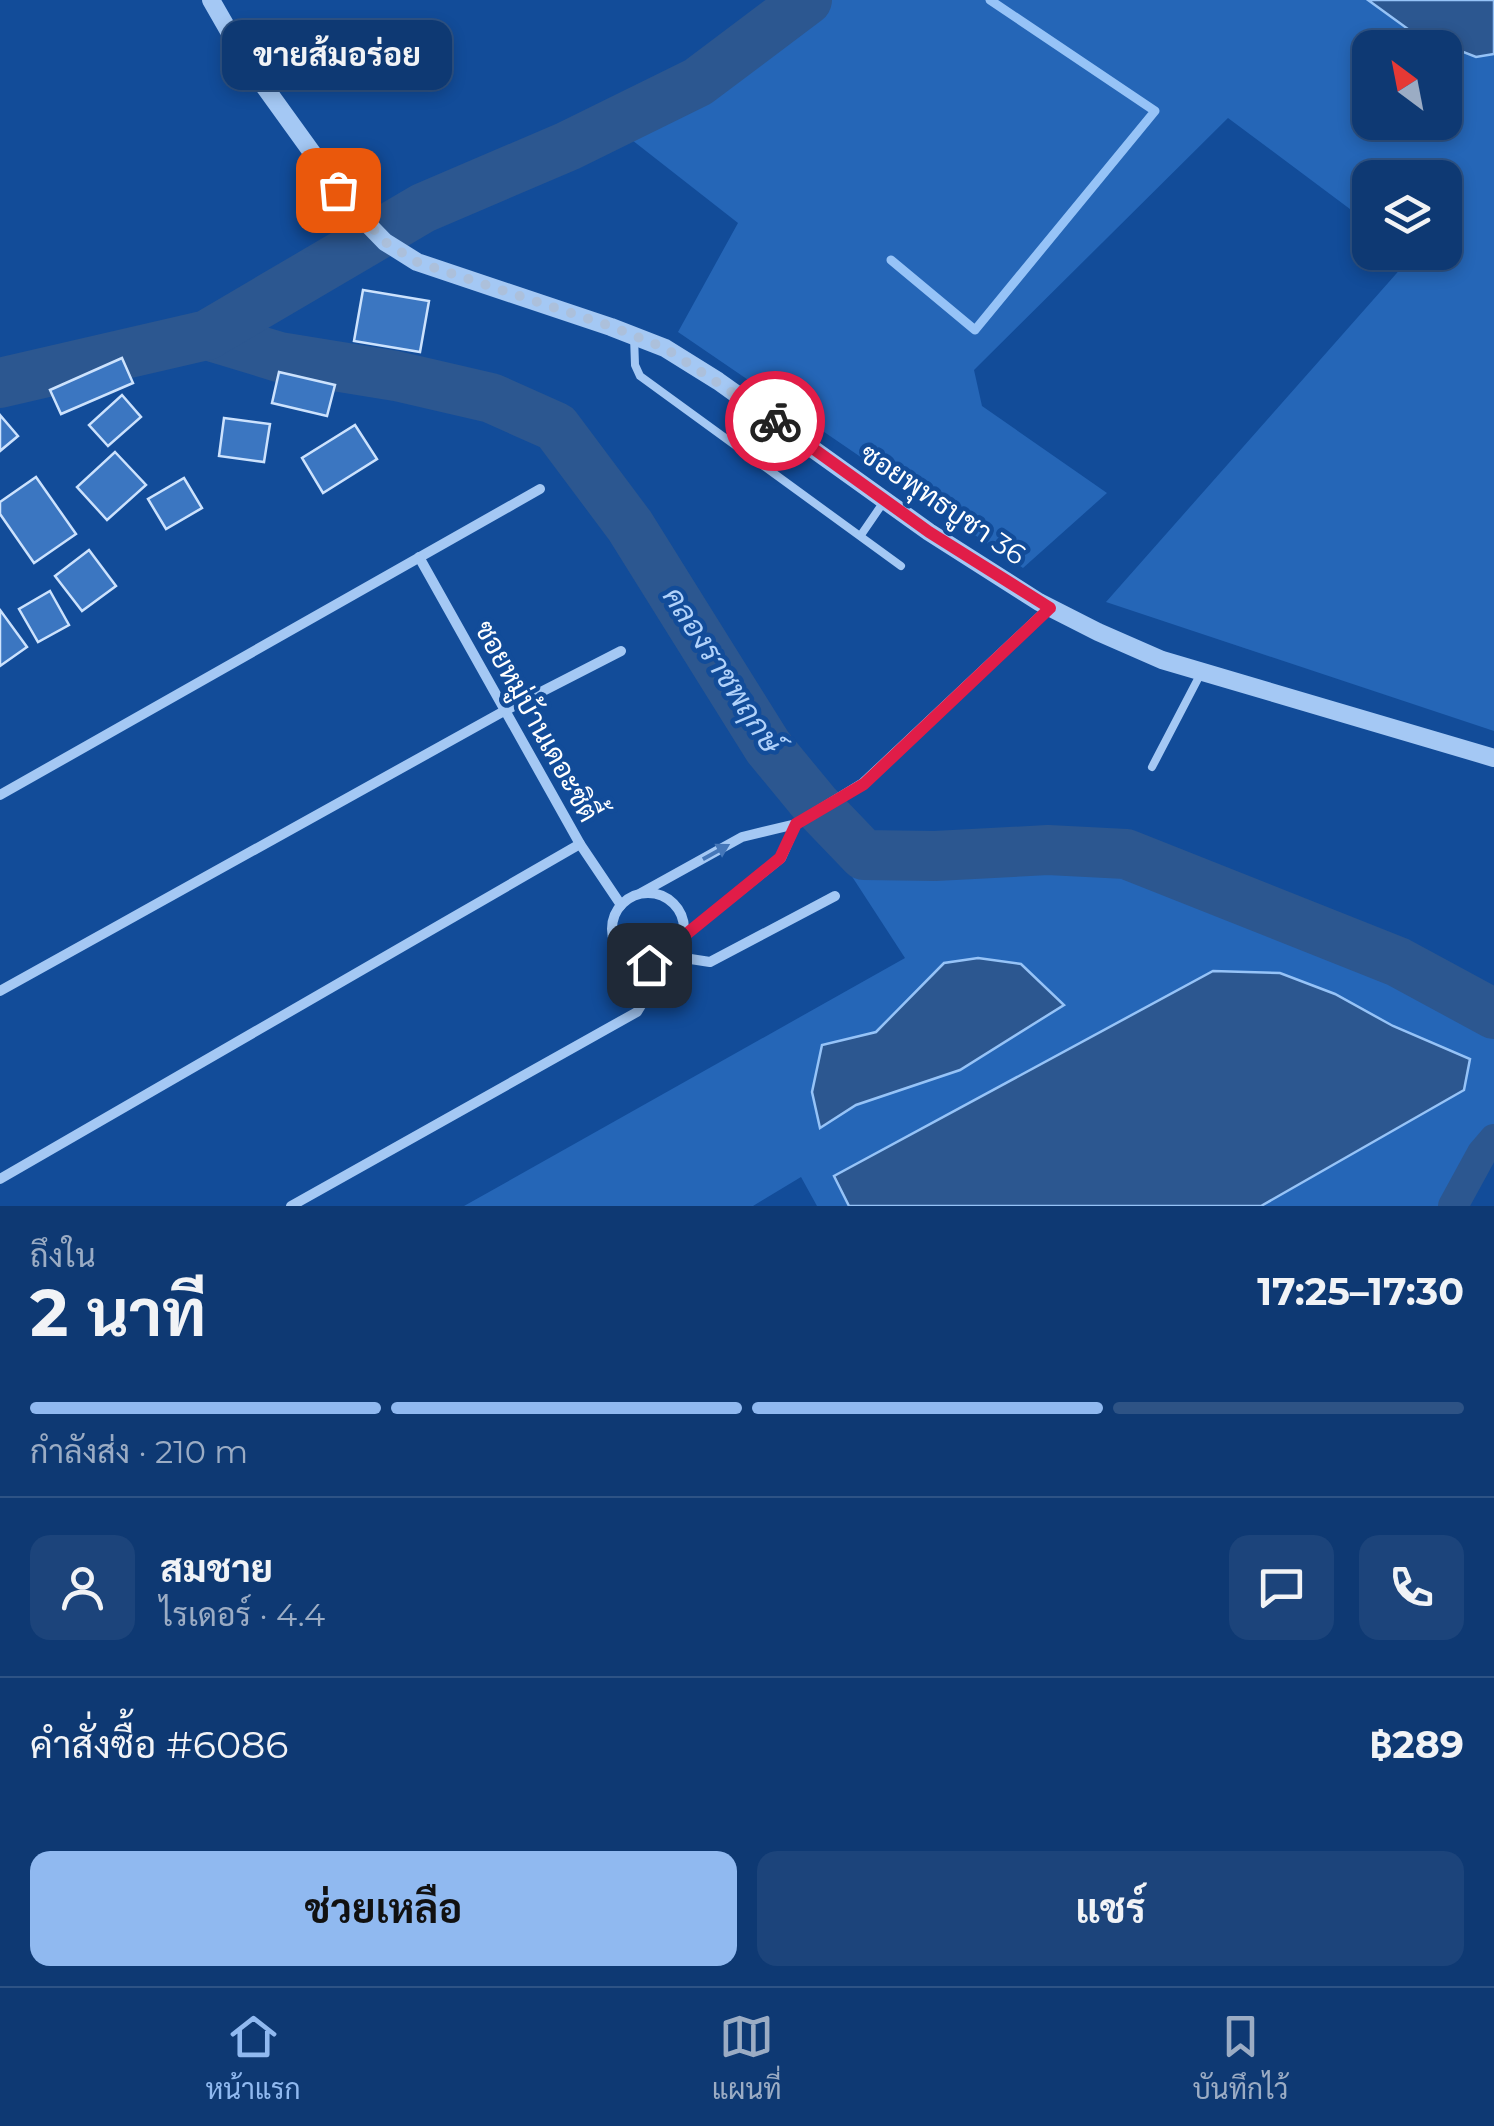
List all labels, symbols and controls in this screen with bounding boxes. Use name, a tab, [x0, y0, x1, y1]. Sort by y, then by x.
callout: ขายส้มอร่อย	[223, 20, 453, 90]
north arrow	[1352, 30, 1462, 140]
map controls	[1352, 30, 1462, 270]
text: ขายส้มอร่อย	[253, 35, 421, 74]
pin	[296, 148, 381, 233]
button: layers	[1352, 160, 1462, 270]
icon: bag	[311, 163, 366, 218]
courier	[725, 371, 825, 471]
icon: bike	[748, 394, 803, 449]
street label: ซอยพุทธบูชา 36	[852, 436, 1032, 574]
water label: คลองราชพฤกษ์	[655, 579, 793, 763]
street label: ซอยหมู่บ้านเดอะซิตี้	[465, 611, 613, 831]
one-way arrow	[701, 843, 730, 860]
pin	[607, 923, 692, 1008]
icon: home	[622, 938, 677, 993]
text: ถึงใน	[30, 1236, 96, 1275]
text: 17:25–17:30	[1257, 1268, 1464, 1315]
text: 2 นาที	[30, 1273, 206, 1352]
text: กำลังส่ง · 210 m	[30, 1432, 248, 1471]
button: person	[30, 1535, 135, 1640]
button: chat	[1229, 1535, 1334, 1640]
button: phone	[1359, 1535, 1464, 1640]
text: สมชาย	[160, 1545, 273, 1592]
text: ไรเดอร์ · 4.4	[160, 1595, 325, 1634]
text: คำสั่งซื้อ #6086	[30, 1721, 288, 1768]
text: ฿289	[1369, 1721, 1464, 1768]
button: ช่วยเหลือ	[30, 1851, 737, 1966]
button: แชร์	[757, 1851, 1464, 1966]
tab: หน้าแรก	[206, 2009, 301, 2106]
tab: แผนที่	[712, 2009, 782, 2106]
tab: บันทึกไว้	[1193, 2009, 1288, 2106]

